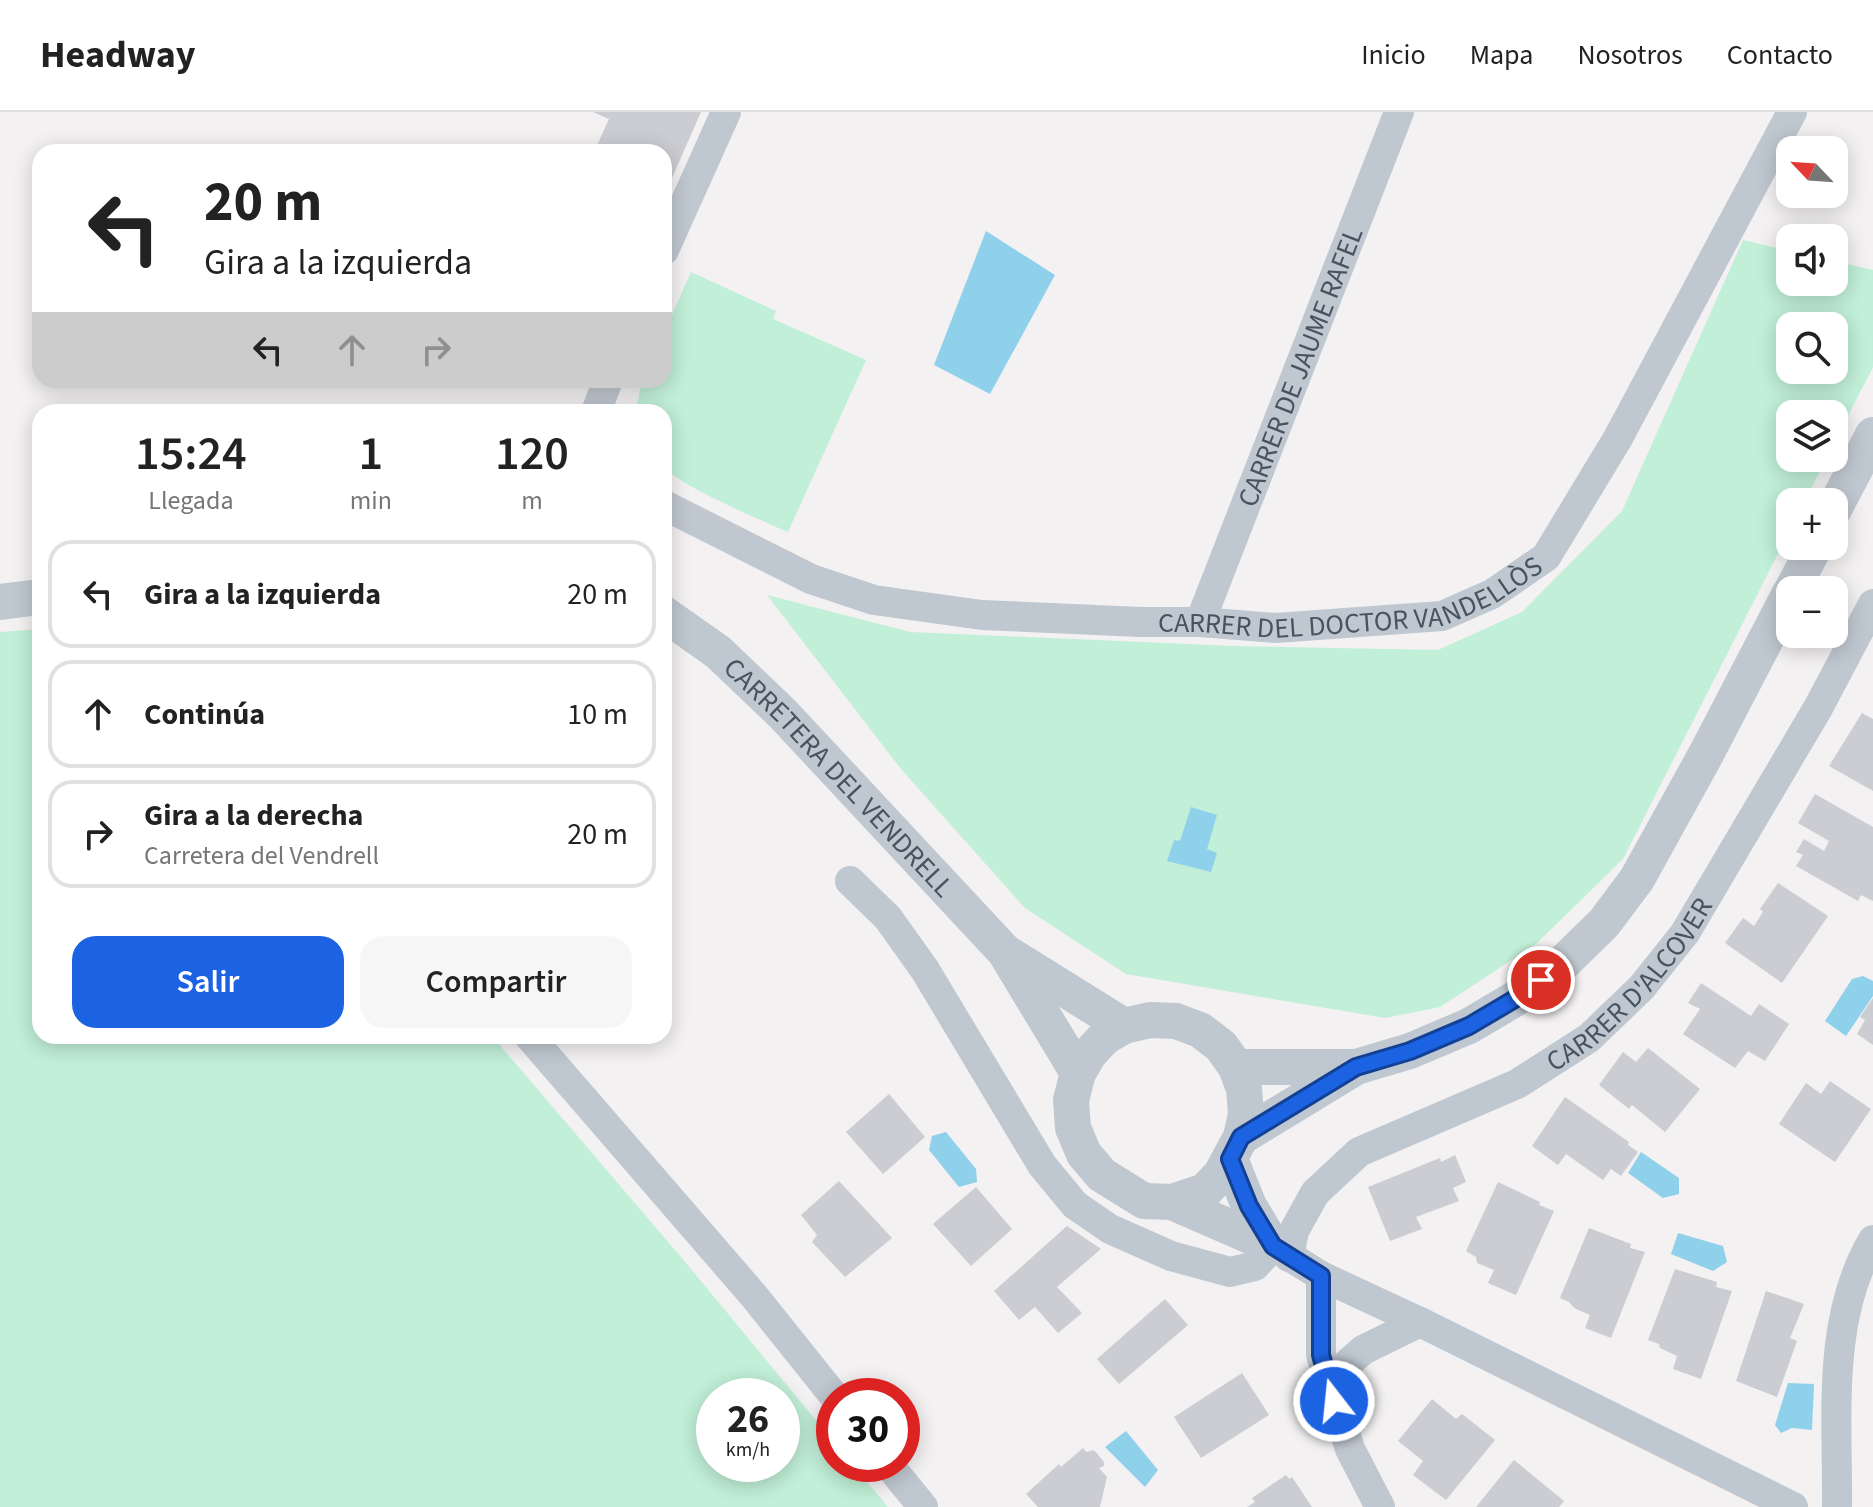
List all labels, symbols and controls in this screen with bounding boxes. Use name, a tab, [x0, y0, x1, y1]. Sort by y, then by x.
text: Headway	[40, 28, 196, 82]
text: Inicio	[1361, 35, 1426, 75]
text: Mapa	[1470, 35, 1533, 75]
text: Nosotros	[1577, 35, 1683, 75]
text: Contacto	[1727, 35, 1833, 75]
north arrow	[1776, 136, 1848, 208]
map controls	[1776, 136, 1848, 648]
text: 20 m	[204, 163, 322, 242]
icon: left	[72, 176, 176, 280]
street label: CARRER DE JAUME RAFEL	[1228, 221, 1373, 513]
button: sound	[1776, 224, 1848, 296]
text: Gira a la izquierda	[204, 237, 472, 288]
button: search	[1776, 312, 1848, 384]
icon: left	[246, 328, 290, 372]
icon: ahead	[330, 328, 374, 372]
icon: right	[414, 328, 458, 372]
button: layers	[1776, 400, 1848, 472]
text: 15:24	[135, 420, 247, 488]
text: 1	[359, 420, 383, 488]
text: 120	[495, 420, 569, 488]
text: Llegada	[148, 482, 234, 519]
text: min	[350, 482, 392, 519]
text: m	[521, 482, 543, 519]
button: +	[1776, 488, 1848, 560]
street label: CARRER DEL DOCTOR VANDELLÒS	[1158, 546, 1550, 649]
icon: left	[76, 572, 120, 616]
text: Gira a la izquierda	[144, 573, 381, 616]
text: 20 m	[567, 573, 628, 616]
button: −	[1776, 576, 1848, 648]
street label: CARRETERA DEL VENDRELL	[714, 649, 963, 906]
icon: ahead	[76, 692, 120, 736]
text: Continúa	[144, 693, 265, 736]
text: 10 m	[567, 693, 628, 736]
text: Gira a la derecha	[144, 794, 363, 837]
icon: right	[76, 812, 120, 856]
text: 20 m	[567, 813, 628, 856]
text: Carretera del Vendrell	[144, 837, 379, 874]
street label: CARRER D'ALCOVER	[1538, 890, 1723, 1081]
button: Salir	[72, 936, 344, 1028]
button: Compartir	[360, 936, 632, 1028]
pin	[1507, 946, 1575, 1014]
icon: arrive	[1519, 958, 1563, 1002]
position arrow	[1292, 1359, 1376, 1443]
speed limit sign: 30	[816, 1378, 920, 1482]
text: 26	[727, 1391, 769, 1448]
text: km/h	[726, 1436, 770, 1464]

